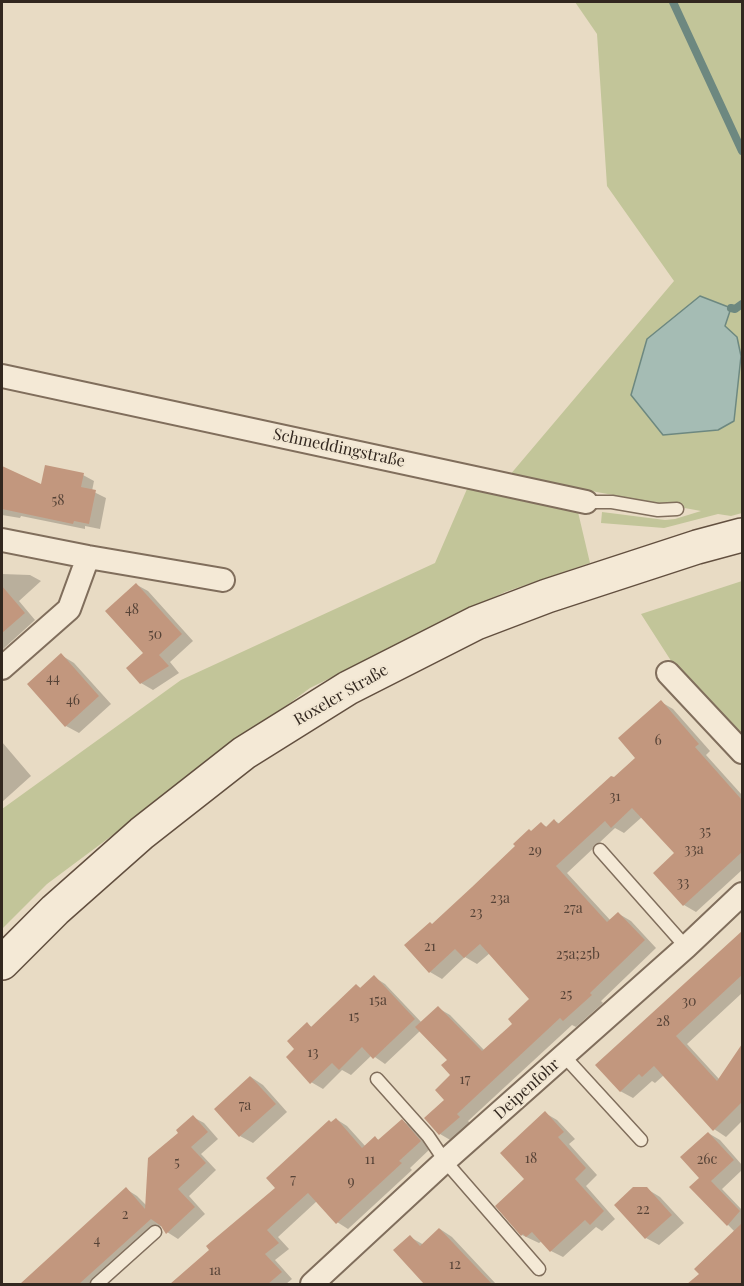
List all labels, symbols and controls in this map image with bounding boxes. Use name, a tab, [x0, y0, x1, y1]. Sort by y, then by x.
street label: Schmeddingstraße	[271, 425, 407, 471]
house number: 58	[51, 493, 65, 509]
house number: 48	[125, 602, 139, 618]
house number: 50	[148, 627, 162, 643]
street label: Roxeler Straße	[291, 660, 391, 730]
house number: 44	[46, 671, 60, 687]
house number: 46	[66, 693, 80, 709]
house number: 6	[654, 733, 662, 749]
house number: 31	[609, 789, 621, 805]
house number: 35	[699, 824, 711, 840]
house number: 33a	[684, 842, 704, 858]
house number: 29	[528, 843, 542, 859]
house number: 33	[677, 875, 689, 891]
house number: 23a	[490, 891, 510, 907]
house number: 27a	[563, 901, 583, 917]
house number: 23	[469, 905, 483, 921]
house number: 21	[424, 939, 436, 955]
house number: 25a;25b	[556, 947, 600, 963]
house number: 25	[560, 987, 572, 1003]
house number: 15a	[369, 993, 387, 1009]
house number: 30	[682, 994, 696, 1010]
house number: 15	[349, 1009, 359, 1025]
house number: 28	[656, 1014, 670, 1030]
house number: 13	[307, 1045, 319, 1061]
street label: Deipenfohr	[490, 1055, 564, 1123]
house number: 17	[460, 1072, 470, 1088]
house number: 7a	[239, 1098, 251, 1114]
house number: 18	[525, 1151, 537, 1167]
house number: 11	[365, 1152, 375, 1168]
house number: 26c	[697, 1152, 717, 1168]
house number: 5	[174, 1155, 180, 1171]
house number: 7	[290, 1172, 296, 1188]
house number: 9	[347, 1174, 355, 1190]
house number: 22	[636, 1202, 650, 1218]
house number: 2	[122, 1207, 128, 1223]
house number: 4	[94, 1233, 100, 1249]
house number: 12	[449, 1257, 461, 1273]
house number: 1a	[209, 1263, 221, 1279]

